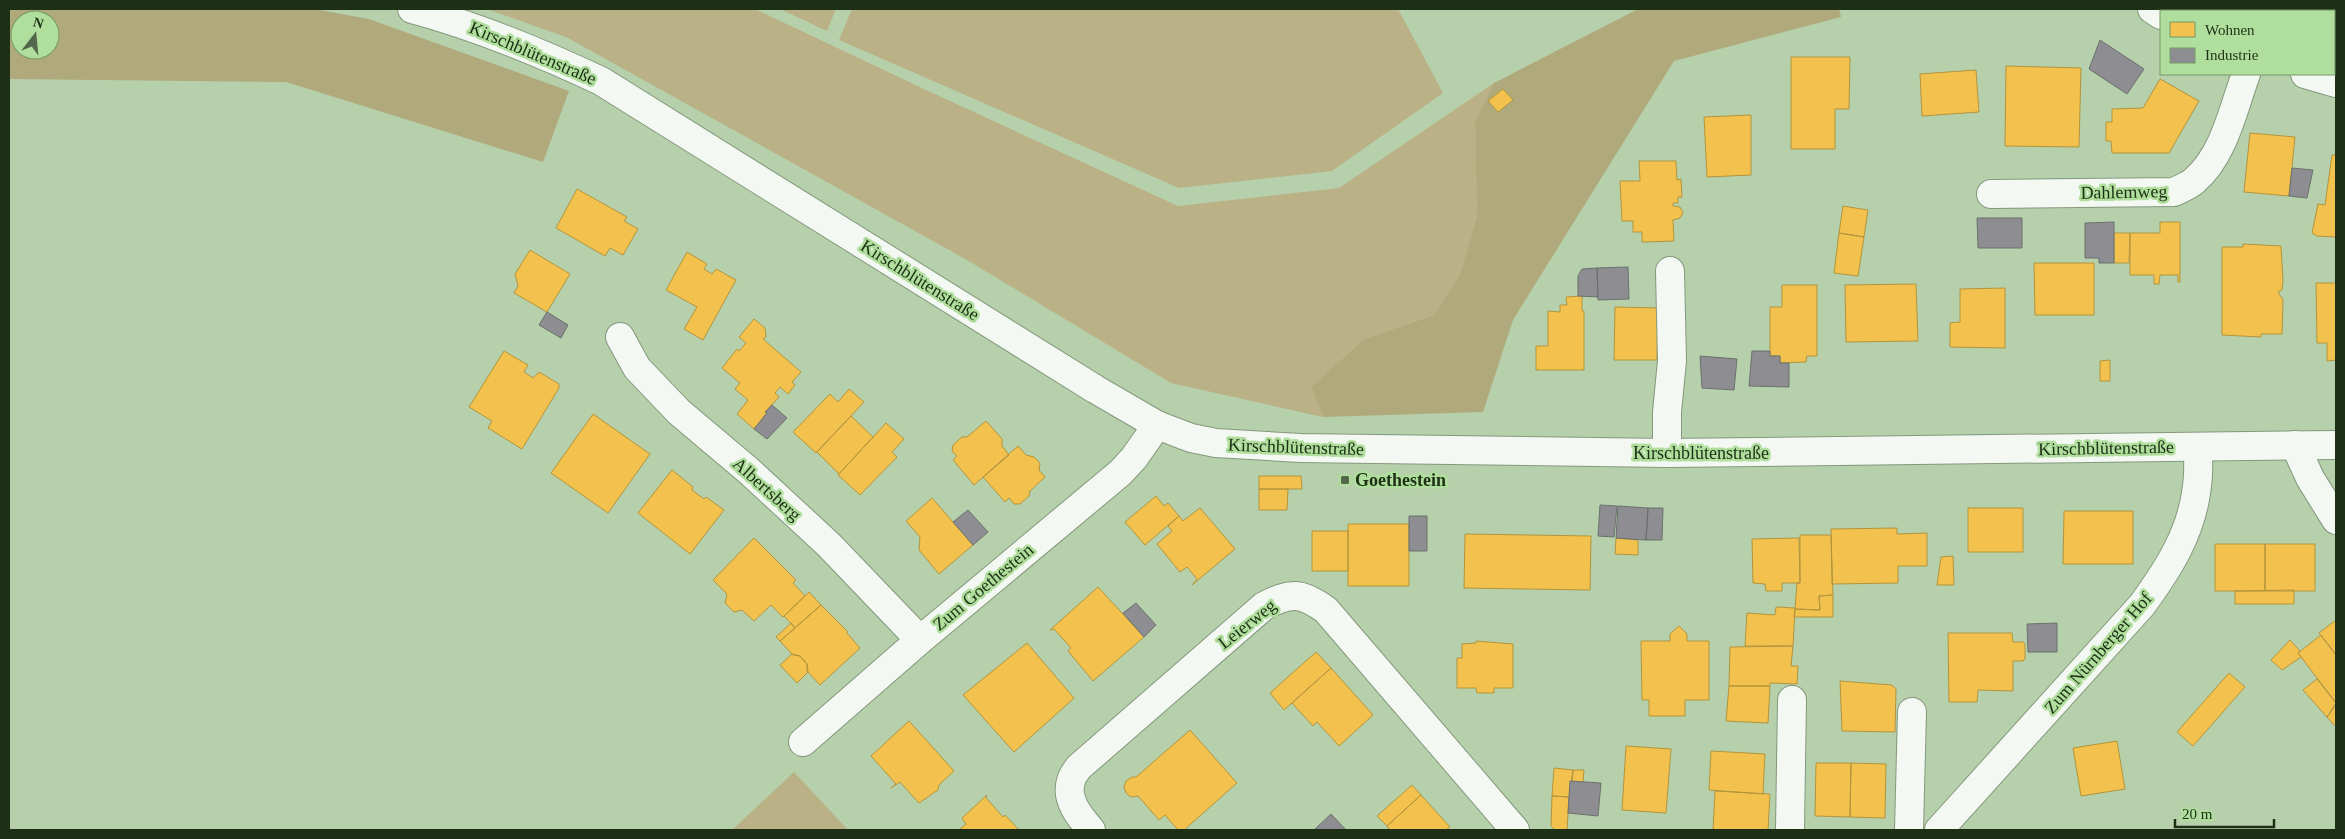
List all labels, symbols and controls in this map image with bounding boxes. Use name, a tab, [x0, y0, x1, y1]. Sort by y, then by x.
north arrow	[10, 10, 60, 60]
legend	[2160, 10, 2335, 75]
text: N	[32, 14, 45, 32]
street label: Kirschblütenstraße	[467, 17, 599, 89]
text: Wohnen	[2205, 22, 2255, 38]
text: Industrie	[2205, 47, 2259, 63]
street label: Dahlemweg	[2080, 181, 2168, 203]
street label: Kirschblütenstraße	[857, 235, 983, 325]
street label: Kirschblütenstraße	[1228, 435, 1364, 459]
street label: Kirschblütenstraße	[2038, 437, 2174, 459]
street label: Kirschblütenstraße	[1633, 443, 1769, 463]
street label: Albertsberg	[729, 453, 805, 525]
place label: Goethestein	[1355, 470, 1446, 490]
marker: Goethestein	[1339, 474, 1351, 486]
street label: Zum Goethestein	[929, 539, 1037, 635]
street label: Zum Nürnberger Hof	[2040, 588, 2156, 718]
street label: Leierweg	[1214, 595, 1280, 653]
scale bar	[2175, 796, 2274, 828]
text: 20 m	[2182, 806, 2213, 822]

